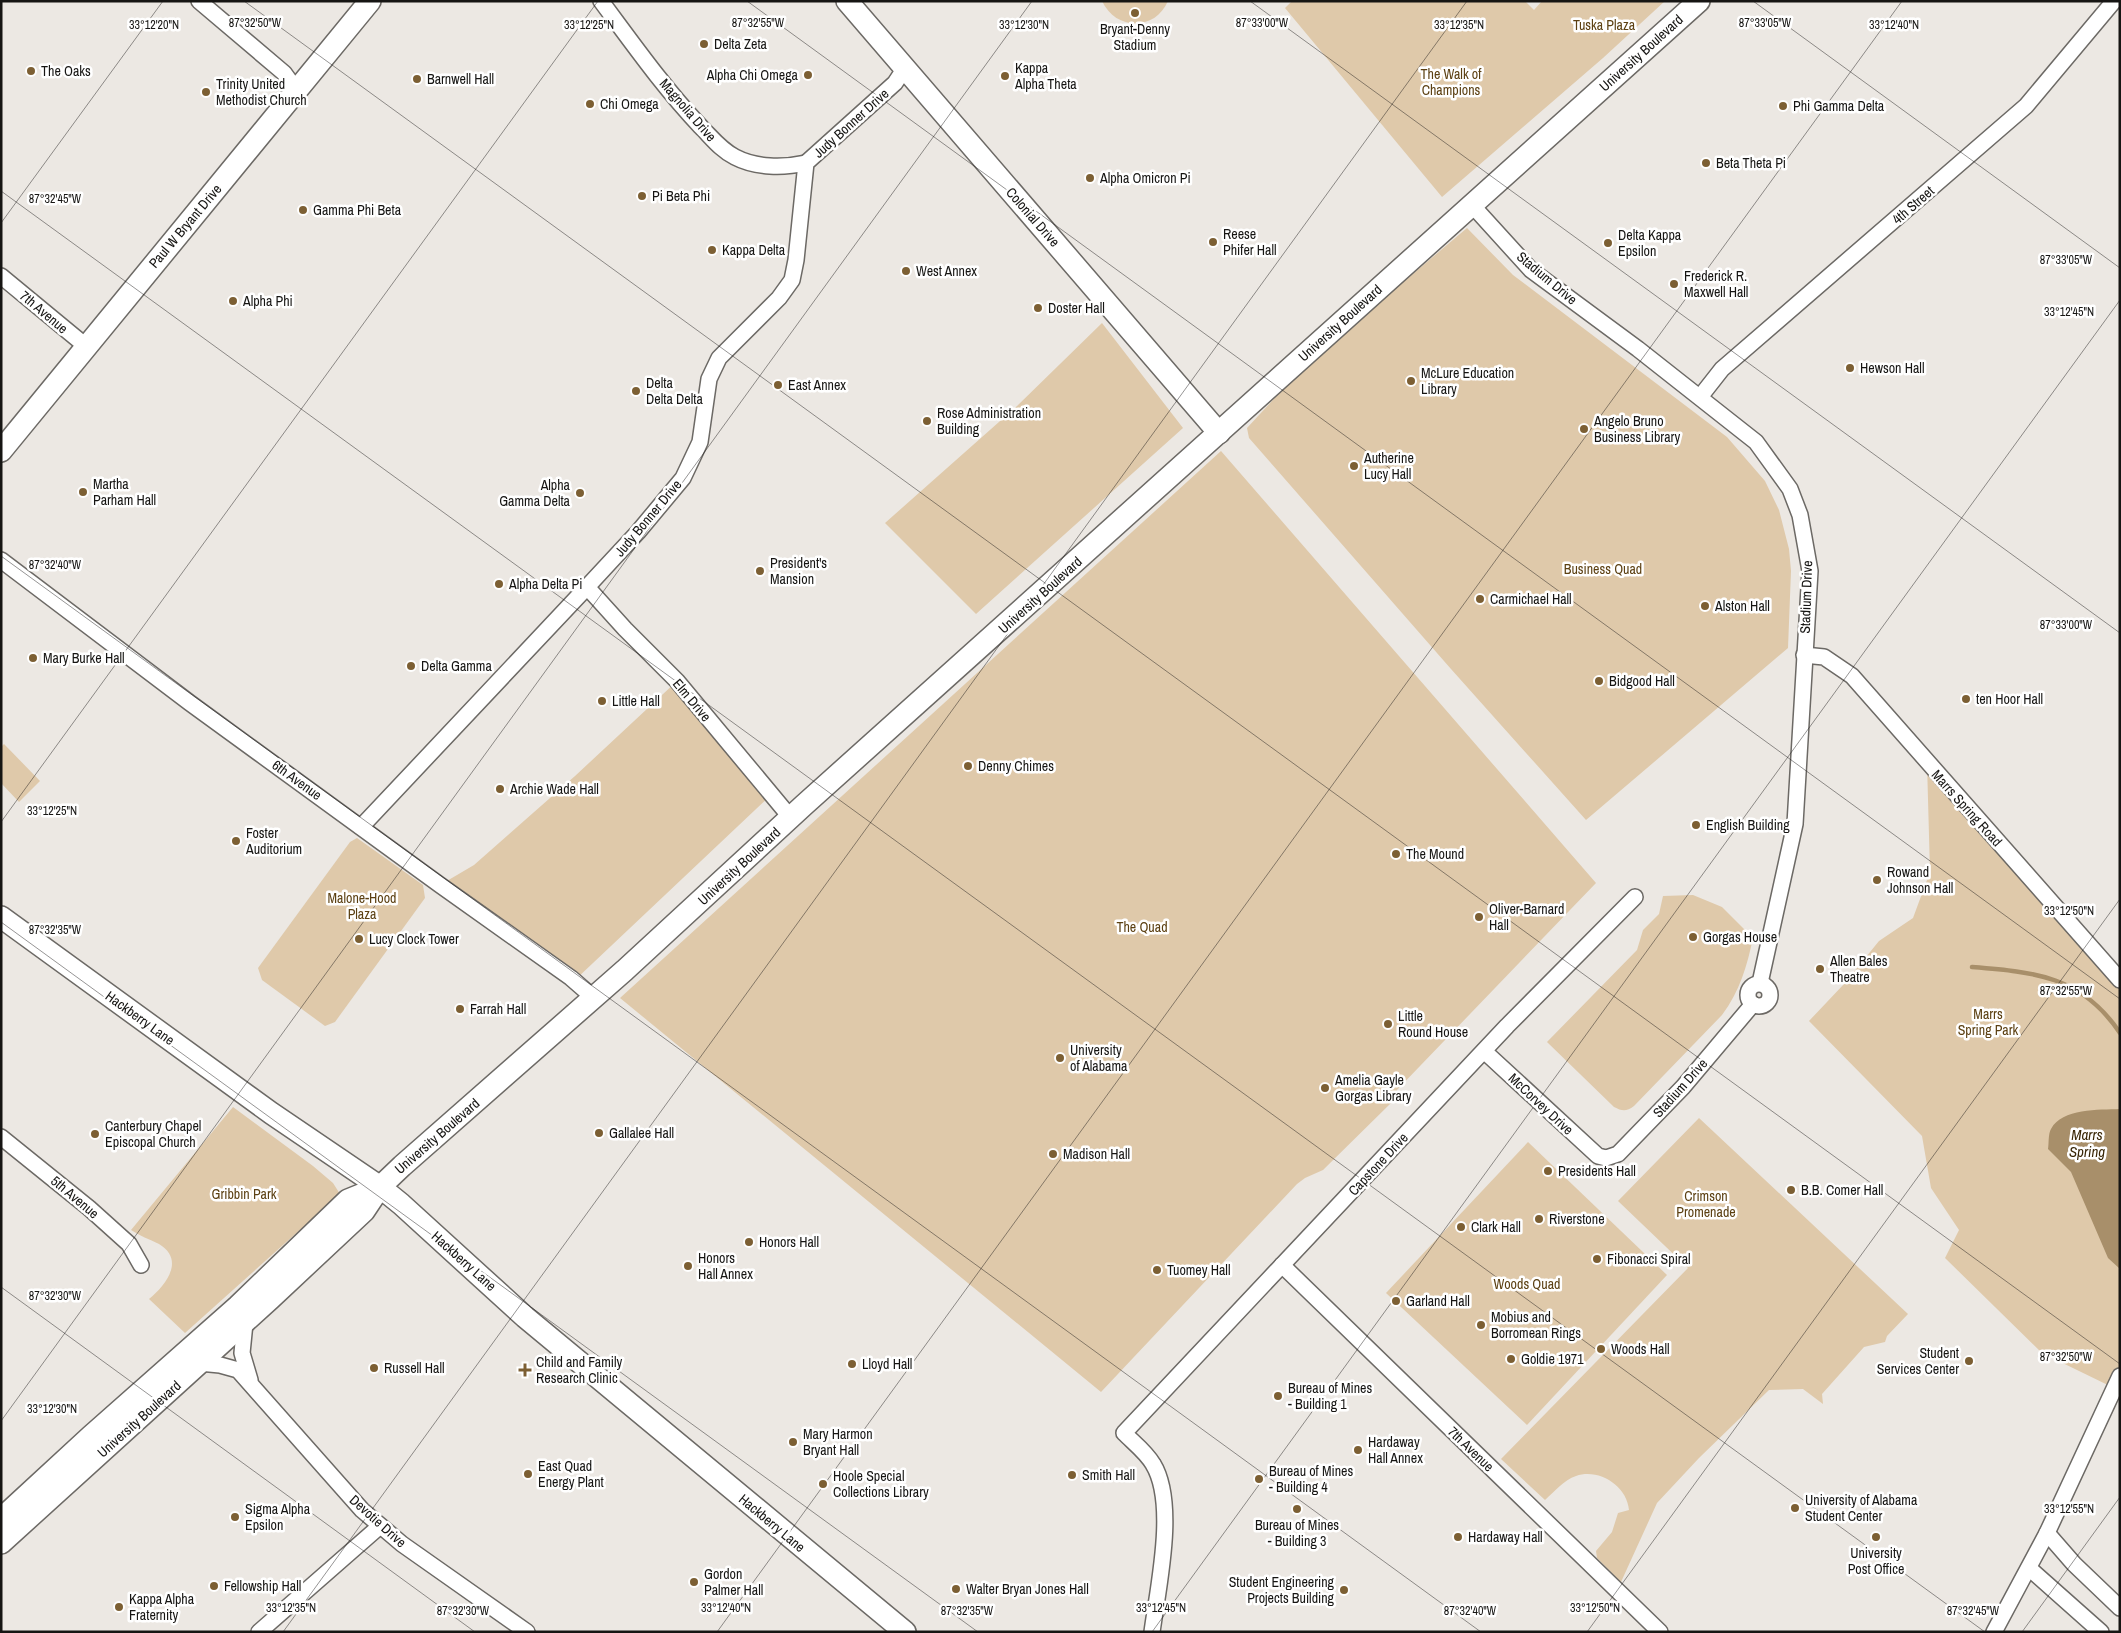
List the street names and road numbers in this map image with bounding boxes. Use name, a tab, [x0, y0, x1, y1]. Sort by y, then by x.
street label: University Boulevard	[1595, 11, 1687, 95]
street label: Magnolia Drive	[656, 75, 720, 145]
street label: Judy Bonner Drive	[810, 85, 892, 161]
street label: Paul W Bryant Drive	[145, 180, 225, 272]
street label: 4th Street	[1888, 182, 1938, 228]
street label: Colonial Drive	[1002, 184, 1064, 250]
street label: Stadium Drive	[1513, 248, 1581, 308]
street label: University Boulevard	[1294, 281, 1386, 365]
street label: 7th Avenue	[16, 287, 72, 337]
street label: Judy Bonner Drive	[611, 476, 685, 560]
street label: University Boulevard	[994, 553, 1086, 637]
street label: Stadium Drive	[1796, 560, 1816, 634]
street label: Elm Drive	[669, 675, 715, 725]
street label: 6th Avenue	[269, 756, 325, 804]
street label: Marrs Spring Road	[1928, 766, 2006, 850]
street label: University Boulevard	[694, 823, 784, 909]
street label: Hackberry Lane	[102, 987, 178, 1049]
street label: Stadium Drive	[1649, 1055, 1711, 1121]
street label: McCorvey Drive	[1505, 1069, 1577, 1139]
street label: University Boulevard	[391, 1094, 483, 1178]
street label: Capstone Drive	[1344, 1129, 1412, 1199]
street label: 5th Avenue	[47, 1172, 103, 1222]
street label: Hackberry Lane	[428, 1227, 500, 1295]
street label: University Boulevard	[93, 1377, 185, 1461]
street label: 7th Avenue	[1444, 1423, 1498, 1475]
street label: Hackberry Lane	[735, 1490, 809, 1556]
street label: Devotie Drive	[346, 1491, 410, 1551]

